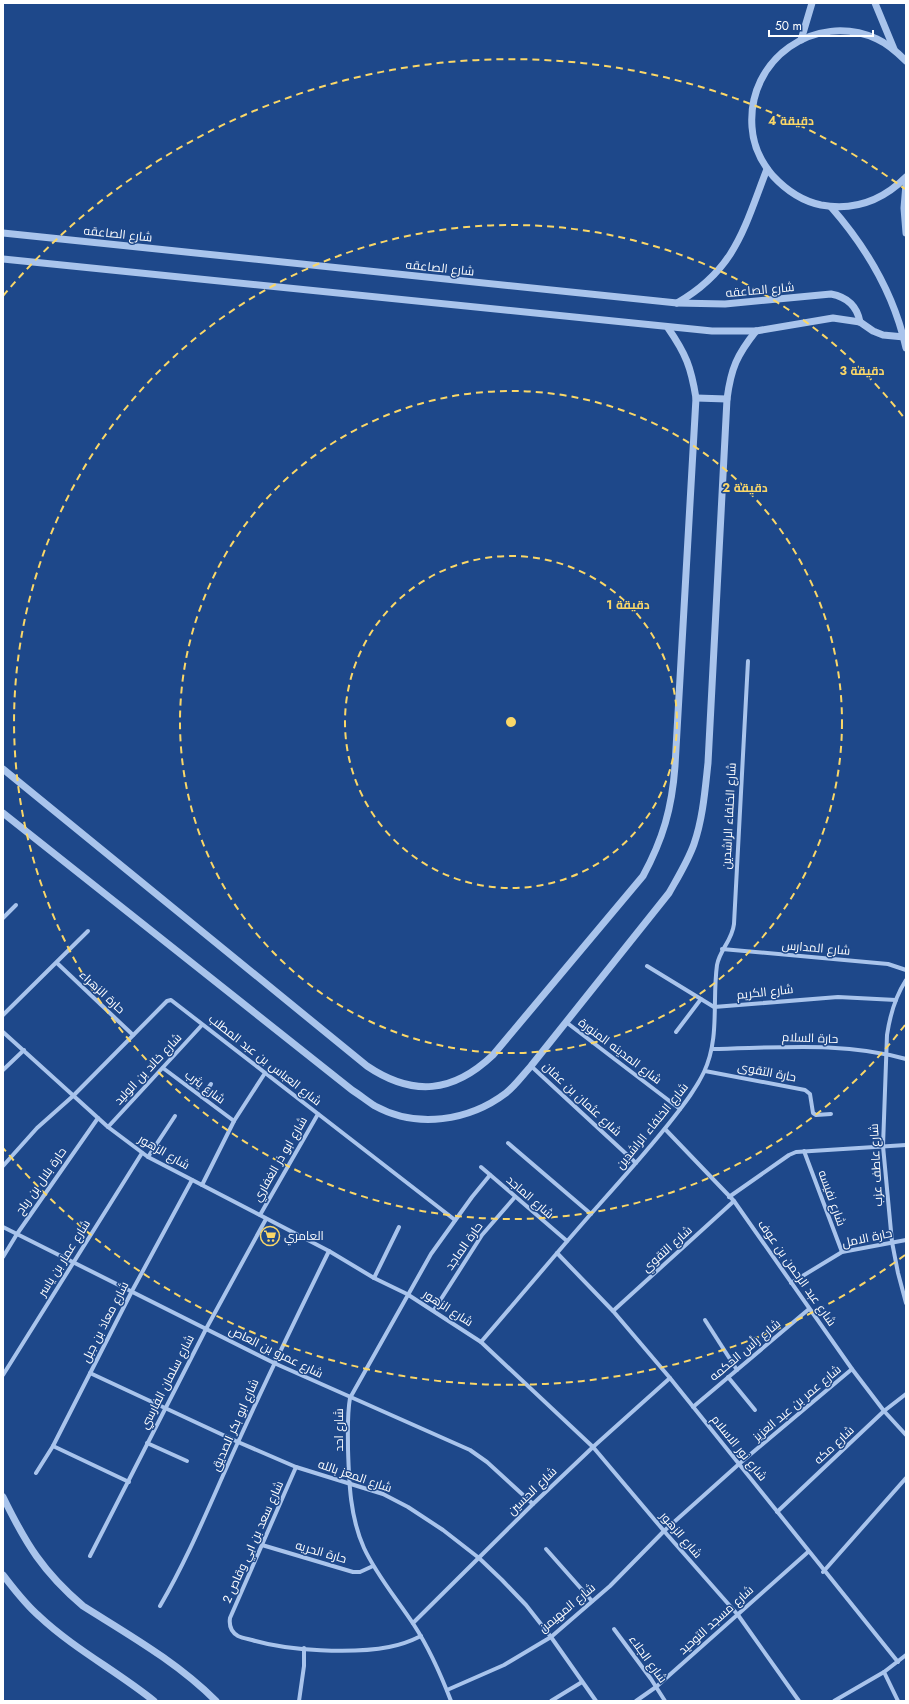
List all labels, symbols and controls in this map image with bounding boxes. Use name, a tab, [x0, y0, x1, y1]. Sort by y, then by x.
scale bar	[769, 12, 873, 38]
text: 50 m	[775, 17, 802, 35]
text: 4 دقيقة	[768, 112, 814, 130]
street label: شارع الصاعقه	[83, 221, 153, 247]
street label: شارع الصاعقه	[405, 255, 475, 281]
street label: شارع الصاعقه	[725, 278, 795, 302]
text: 3 دقيقة	[840, 362, 885, 380]
text: 2 دقيقة	[722, 479, 768, 497]
text: 1 دقيقة	[606, 596, 650, 614]
centre of rings	[504, 715, 518, 729]
street label: شارع الخلفاء الراشدين	[717, 762, 741, 870]
street label: شارع المدارس	[781, 936, 851, 960]
street label: حارة الزهراء	[75, 966, 129, 1018]
street label: شارع الكريم	[736, 980, 794, 1004]
street label: شارع العباس بن عبد المطلب	[205, 1010, 325, 1110]
street label: شارع المدينه المنورة	[574, 1014, 666, 1088]
street label: حارة السلام	[782, 1028, 838, 1048]
street label: شارع خالد بن الوليد	[110, 1029, 186, 1109]
street label: حارة التقوى	[736, 1057, 798, 1087]
street label: شارع عثمان بن عفان	[538, 1058, 626, 1140]
street label: شارع يثرب	[181, 1066, 229, 1108]
street label: شارع الخلفاء الراشدين	[611, 1079, 693, 1173]
street label: شارع ابو ذر الغفاري	[248, 1113, 313, 1205]
street label: شارع عاطف عزب	[865, 1123, 887, 1207]
street label: شارع الزهور	[134, 1130, 193, 1174]
street label: حارة بلال بن رباح	[11, 1144, 71, 1218]
street label: شارع نفيسه	[814, 1167, 850, 1229]
street label: شارع الماجد	[502, 1171, 558, 1223]
street label: شارع عمار بن ياسر	[33, 1216, 95, 1301]
street label: شارع عبد الرحمن بن عوف	[753, 1216, 841, 1330]
street label: حارة الماجد	[441, 1218, 487, 1274]
street label: شارع التقوي	[638, 1221, 697, 1277]
street label: حارة الامل	[840, 1224, 894, 1252]
supermarket icon: العامري	[259, 1225, 281, 1247]
place label: العامري	[284, 1227, 324, 1246]
street label: شارع معاذ بن جبل	[77, 1278, 133, 1366]
street label: شارع الزهور	[419, 1284, 477, 1331]
street label: شارع رأس الحكمه	[705, 1315, 785, 1385]
street label: شارع عمرو بن العاص	[226, 1321, 326, 1383]
street label: شارع سلمان الفارسي	[135, 1332, 200, 1433]
street label: شارع عمر بن عبد العزيز	[748, 1361, 845, 1446]
street label: شارع ابو بكر الصديق	[207, 1376, 263, 1474]
street label: شارع احد	[330, 1408, 348, 1452]
street label: شارع نور الاسلام	[707, 1411, 771, 1485]
street label: شارع مكه	[810, 1422, 858, 1468]
street label: شارع المعز بالله	[316, 1455, 394, 1497]
street label: شارع الحسين	[503, 1463, 561, 1519]
street label: شارع سعد بن ابي وقاص 2	[218, 1478, 289, 1607]
street label: شارع الزهور	[655, 1507, 706, 1562]
street label: حارة الحريه	[293, 1536, 349, 1568]
street label: شارع المهيمن	[535, 1579, 599, 1637]
street label: شارع مسجد التوحيد	[674, 1581, 758, 1659]
street label: شارع الجلاء	[624, 1631, 672, 1687]

